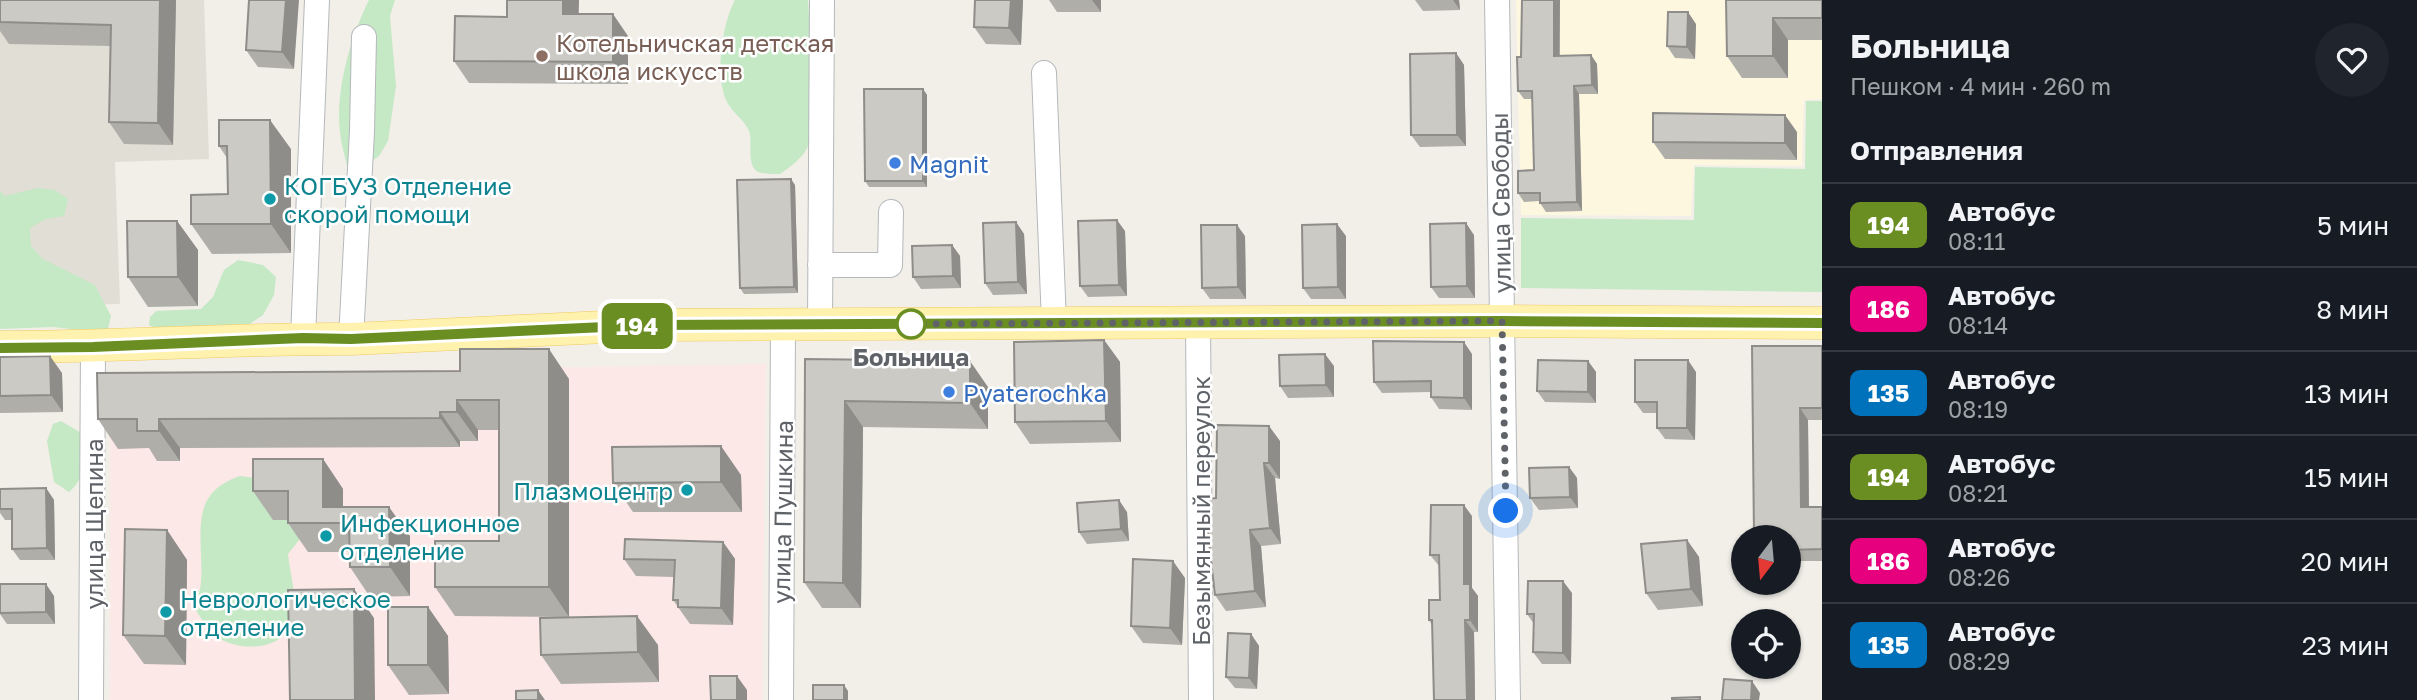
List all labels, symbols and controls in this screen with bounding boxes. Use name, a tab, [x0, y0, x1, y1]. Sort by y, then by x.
button: heart	[2315, 23, 2389, 97]
text: Больница	[1850, 26, 2010, 65]
place label: Котельничская детская школа искусств	[556, 28, 834, 85]
marker: Котельничская детская школа искусств	[534, 48, 550, 64]
text: Пешком · 4 мин · 260 m	[1850, 72, 2111, 100]
street label: улица Свободы	[1484, 112, 1516, 294]
text: Отправления	[1850, 135, 2023, 166]
place label: Magnit	[909, 149, 989, 178]
marker: Magnit	[887, 155, 903, 171]
place label: КОГБУЗ Отделение скорой помощи	[284, 171, 512, 228]
marker: КОГБУЗ Отделение скорой помощи	[262, 191, 278, 207]
text: Автобус	[1948, 196, 2055, 227]
text: 194	[1867, 210, 1910, 239]
text: 5 мин	[2317, 210, 2389, 241]
text: 08:11	[1948, 227, 2006, 255]
text: Автобус	[1948, 280, 2055, 311]
text: 186	[1867, 294, 1910, 323]
text: 8 мин	[2316, 294, 2389, 325]
line badge: 194	[597, 303, 677, 349]
marker: Больница	[896, 309, 926, 339]
text: 194	[616, 311, 658, 340]
text: 08:14	[1948, 311, 2008, 339]
place label: Больница	[853, 342, 969, 371]
text: Автобус	[1948, 364, 2055, 395]
street label: Безымянный переулок	[1186, 376, 1215, 646]
place label: Pyaterochka	[963, 378, 1107, 407]
text: 135	[1868, 378, 1909, 407]
text: 13 мин	[2304, 378, 2389, 409]
marker: Pyaterochka	[941, 384, 957, 400]
text: 08:19	[1948, 395, 2008, 423]
street label: улица Пушкина	[766, 420, 798, 604]
street label: улица Щепина	[79, 438, 108, 610]
text: Автобус	[1948, 448, 2055, 479]
text: 194	[1867, 462, 1910, 491]
text: 15 мин	[2304, 462, 2389, 493]
place label: Плазмоцентр	[513, 476, 673, 505]
text: 08:21	[1948, 479, 2008, 507]
marker: Плазмоцентр	[679, 482, 695, 498]
your location	[1488, 493, 1523, 528]
place label: Инфекционное отделение	[340, 508, 520, 565]
north arrow	[1731, 525, 1801, 595]
map controls	[1731, 525, 1801, 679]
marker: Инфекционное отделение	[318, 528, 334, 544]
text: Автобус	[1948, 532, 2055, 563]
text: 186	[1867, 546, 1910, 575]
text: 20 мин	[2301, 546, 2389, 577]
text: 08:26	[1948, 563, 2010, 591]
place label: Неврологическое отделение	[180, 584, 391, 641]
marker: Неврологическое отделение	[158, 604, 174, 620]
button: locate	[1731, 609, 1801, 679]
text: Автобус	[1948, 616, 2055, 647]
text: 135	[1868, 630, 1909, 659]
text: 23 мин	[2302, 630, 2389, 661]
text: 08:29	[1948, 647, 2010, 675]

